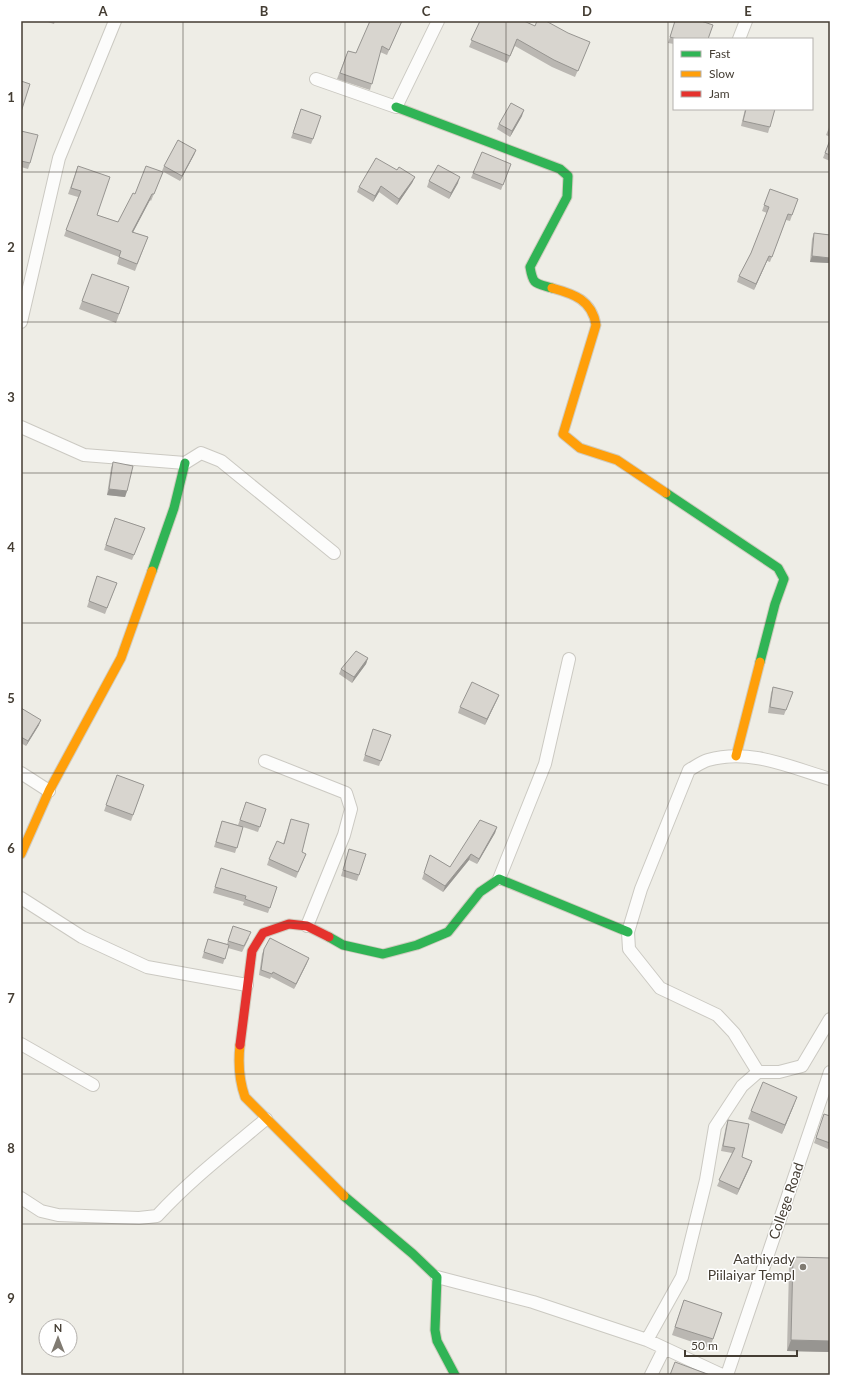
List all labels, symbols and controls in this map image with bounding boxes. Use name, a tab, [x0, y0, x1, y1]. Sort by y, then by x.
text: A	[97, 3, 108, 19]
text: B	[260, 3, 269, 19]
text: C	[422, 3, 431, 19]
text: D	[582, 3, 592, 19]
text: E	[744, 3, 752, 19]
legend	[673, 38, 813, 110]
text: Fast	[709, 46, 731, 61]
text: Slow	[709, 66, 735, 81]
text: Jam	[709, 86, 730, 101]
text: 1	[7, 89, 15, 105]
text: 2	[7, 239, 15, 255]
text: 3	[7, 389, 15, 405]
text: 4	[7, 539, 15, 555]
text: 5	[7, 690, 15, 706]
text: 6	[7, 840, 15, 856]
text: 7	[7, 990, 15, 1006]
text: 8	[7, 1140, 15, 1156]
street label: College Road	[764, 1160, 807, 1242]
place label: Aathiyady Piilaiyar Templ	[708, 1250, 796, 1283]
marker: Aathiyady Piilaiyar Templ	[798, 1262, 808, 1272]
text: 9	[7, 1290, 15, 1306]
north arrow	[38, 1318, 78, 1358]
text: N	[54, 1321, 62, 1334]
scale bar	[685, 1332, 797, 1358]
text: 50 m	[691, 1338, 718, 1353]

